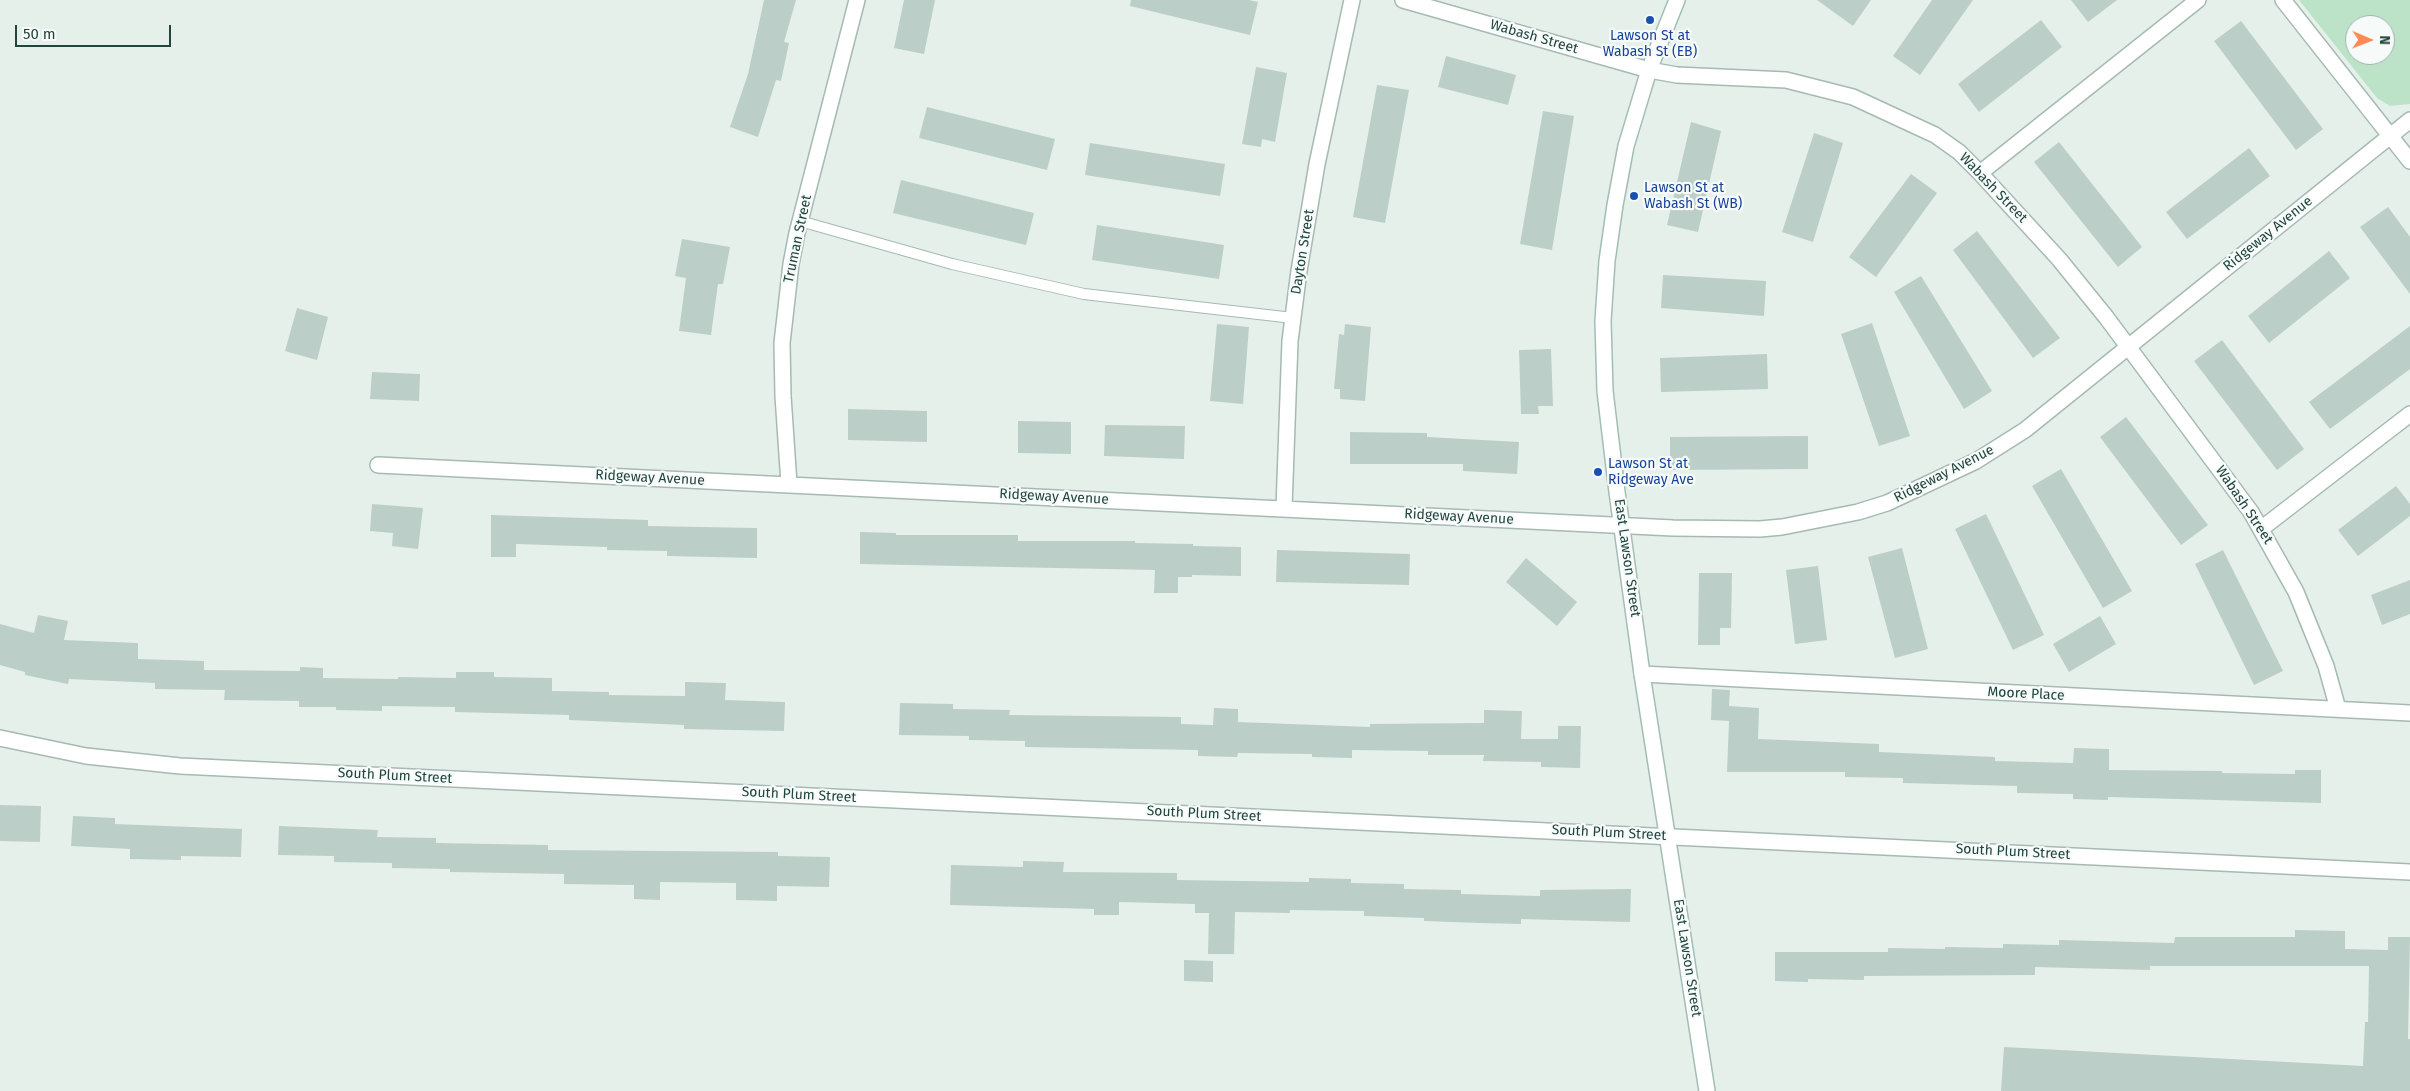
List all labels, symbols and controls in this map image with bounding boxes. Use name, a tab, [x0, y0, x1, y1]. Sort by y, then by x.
marker: Lawson St at Wabash St (EB)	[1644, 14, 1656, 26]
scale bar	[18, 15, 174, 47]
north arrow	[2345, 15, 2395, 65]
street label: Wabash Street	[1488, 16, 1580, 58]
text: 50 m	[23, 25, 56, 43]
place label: Lawson St at Wabash St (EB)	[1603, 28, 1697, 60]
text: N	[2376, 35, 2393, 45]
street label: Wabash Street	[1955, 149, 2031, 227]
place label: Lawson St at Wabash St (WB)	[1644, 180, 1742, 212]
marker: Lawson St at Wabash St (WB)	[1628, 190, 1640, 202]
street label: Truman Street	[780, 193, 816, 285]
street label: Ridgeway Avenue	[2220, 193, 2316, 275]
street label: Dayton Street	[1288, 208, 1318, 296]
street label: Ridgeway Avenue	[1891, 442, 1997, 506]
place label: Lawson St at Ridgeway Ave	[1608, 456, 1694, 488]
street label: Wabash Street	[2212, 463, 2276, 547]
marker: Lawson St at Ridgeway Ave	[1592, 466, 1604, 478]
street label: Ridgeway Avenue	[595, 467, 705, 489]
street label: Ridgeway Avenue	[999, 486, 1109, 508]
street label: East Lawson Street	[1610, 498, 1644, 618]
street label: Ridgeway Avenue	[1404, 506, 1514, 528]
street label: Moore Place	[1987, 684, 2065, 704]
street label: South Plum Street	[337, 765, 453, 787]
street label: South Plum Street	[741, 784, 857, 806]
street label: South Plum Street	[1146, 803, 1262, 825]
street label: South Plum Street	[1551, 822, 1667, 844]
street label: South Plum Street	[1955, 841, 2071, 863]
street label: East Lawson Street	[1669, 898, 1705, 1018]

